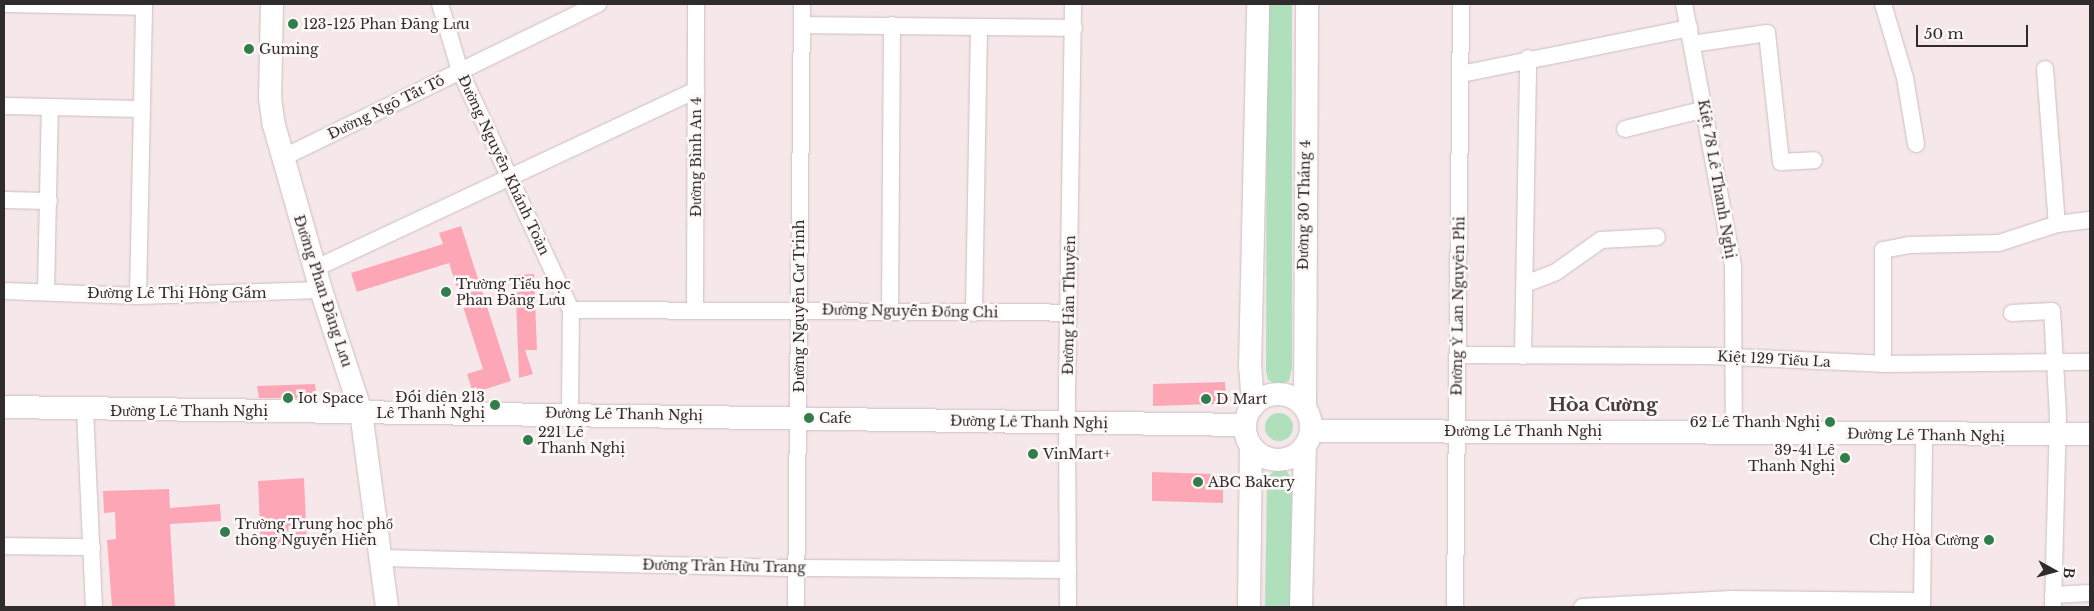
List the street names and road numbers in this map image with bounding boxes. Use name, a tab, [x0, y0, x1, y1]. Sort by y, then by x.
street label: Đường Ngô Tất Tố	[324, 71, 448, 143]
street label: Đường Nguyễn Khánh Toàn	[455, 72, 553, 258]
street label: Đường Bình An 4	[688, 97, 704, 217]
street label: Kiệt 78 Lê Thanh Nghị	[1695, 98, 1739, 260]
street label: Đường 30 Tháng 4	[1294, 139, 1314, 271]
street label: Đường Phan Đăng Lưu	[290, 213, 356, 369]
street label: Đường Ỷ Lan Nguyên Phi	[1448, 216, 1468, 396]
street label: Đường Nguyễn Cư Trinh	[791, 219, 807, 393]
street label: Đường Hàn Thuyên	[1059, 235, 1079, 375]
street label: Đường Lê Thị Hồng Gấm	[87, 285, 267, 301]
street label: Đường Nguyễn Đổng Chi	[822, 301, 998, 321]
street label: Kiệt 129 Tiểu La	[1717, 348, 1831, 370]
street label: Đường Lê Thanh Nghị	[110, 403, 268, 419]
street label: Đường Lê Thanh Nghị	[545, 404, 703, 424]
street label: Đường Lê Thanh Nghị	[950, 412, 1108, 432]
street label: Đường Lê Thanh Nghị	[1444, 423, 1602, 439]
street label: Đường Lê Thanh Nghị	[1847, 425, 2005, 445]
street label: Đường Trần Hữu Trang	[642, 556, 806, 576]

